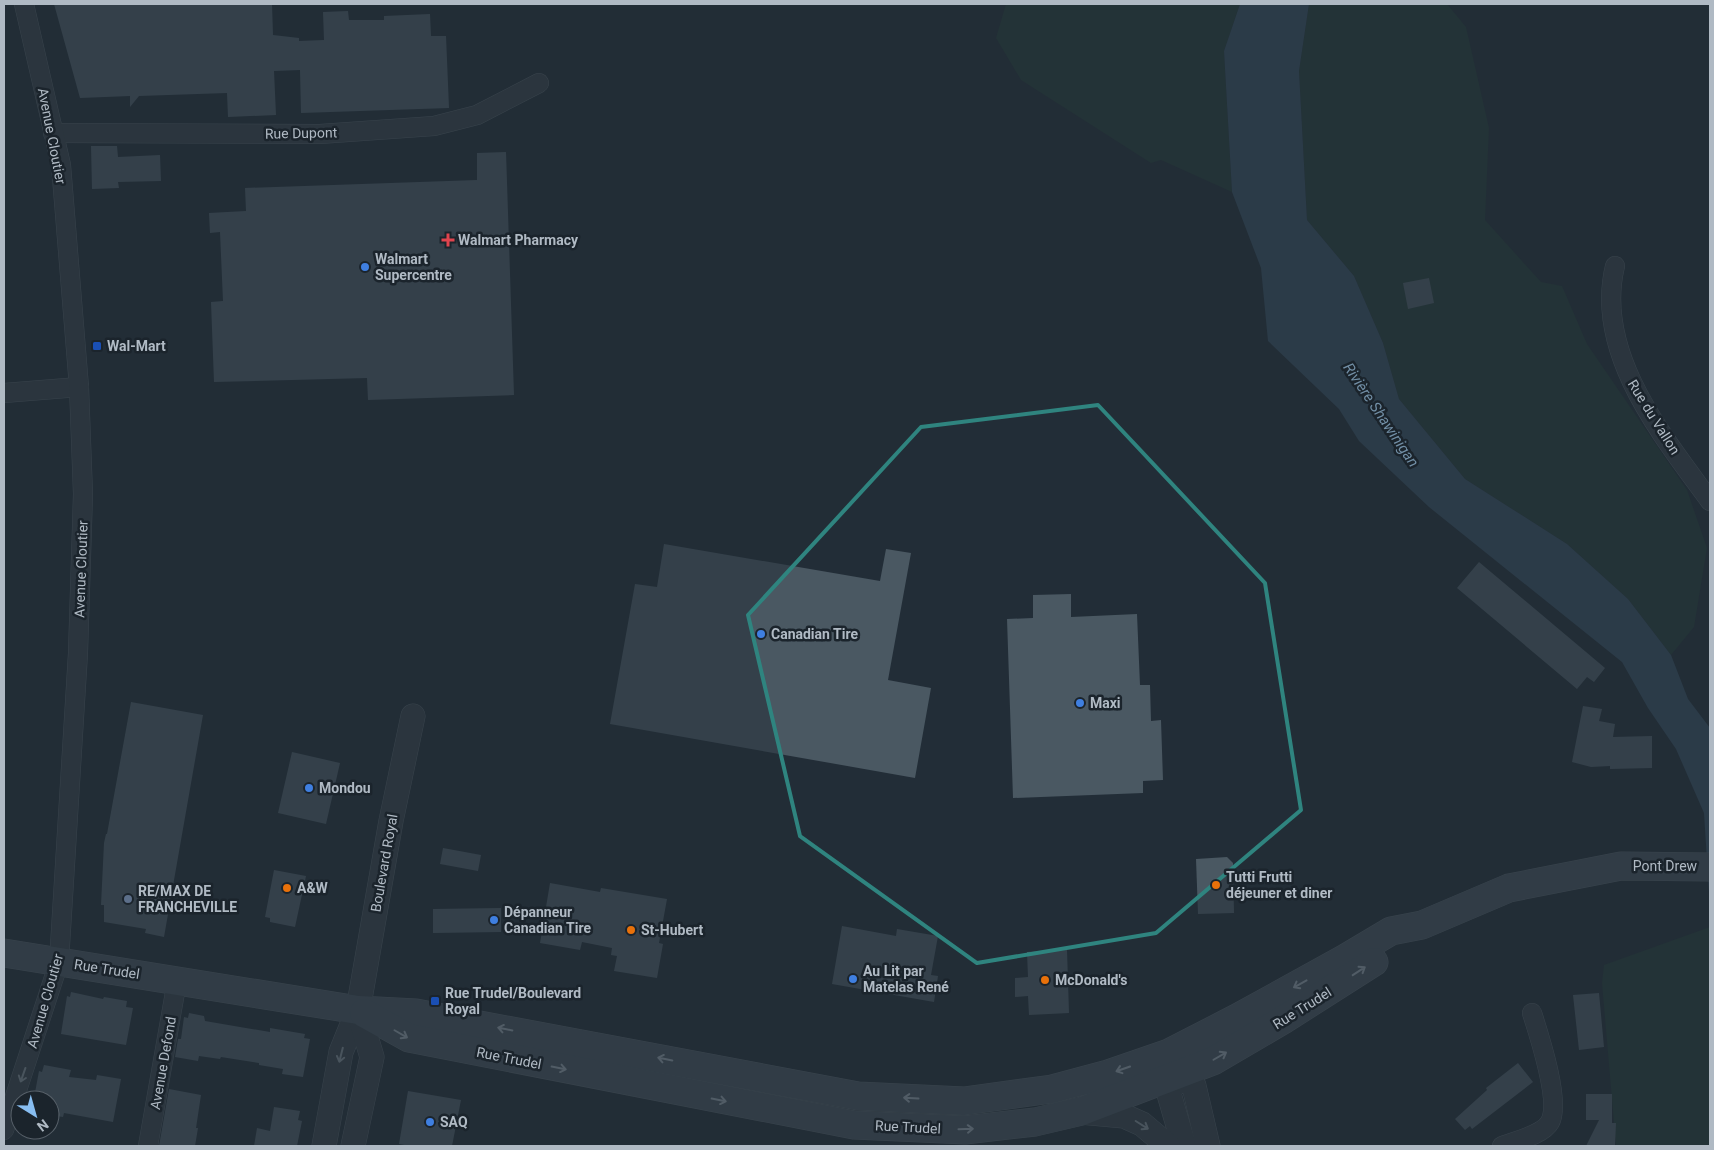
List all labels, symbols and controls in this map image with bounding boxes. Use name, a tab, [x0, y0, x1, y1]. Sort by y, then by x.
street label: Avenue Cloutier	[35, 87, 69, 186]
street label: Rue Dupont	[265, 124, 338, 142]
place label: Walmart Pharmacy	[458, 232, 579, 248]
marker: Walmart Pharmacy	[442, 234, 454, 246]
place label: Walmart Supercentre	[375, 251, 452, 283]
marker: Walmart Supercentre	[359, 261, 371, 273]
place label: Wal-Mart	[107, 338, 166, 354]
marker: Wal-Mart	[91, 340, 103, 352]
water label: Rivière Shawinigan	[1340, 360, 1422, 470]
street label: Rue du Vallon	[1625, 377, 1683, 457]
street label: Avenue Cloutier	[71, 520, 91, 618]
place label: Canadian Tire	[771, 626, 858, 642]
marker: Canadian Tire	[755, 628, 767, 640]
place label: Maxi	[1090, 695, 1121, 711]
marker: Maxi	[1074, 697, 1086, 709]
place label: Mondou	[319, 780, 371, 796]
marker: Mondou	[303, 782, 315, 794]
street label: Boulevard Royal	[367, 813, 401, 913]
street label: Pont Drew	[1633, 858, 1698, 874]
place label: Tutti Frutti déjeuner et diner	[1226, 869, 1332, 901]
marker: Tutti Frutti déjeuner et diner	[1210, 879, 1222, 891]
place label: A&W	[297, 880, 329, 896]
marker: A&W	[281, 882, 293, 894]
place label: RE/MAX DE FRANCHEVILLE	[138, 883, 237, 915]
marker: RE/MAX DE FRANCHEVILLE	[122, 893, 134, 905]
place label: Dépanneur Canadian Tire	[504, 904, 591, 936]
marker: Dépanneur Canadian Tire	[488, 914, 500, 926]
place label: St-Hubert	[641, 922, 704, 938]
marker: St-Hubert	[625, 924, 637, 936]
street label: Avenue Cloutier	[24, 952, 66, 1050]
street label: Rue Trudel	[73, 956, 141, 982]
place label: Au Lit par Matelas René	[863, 963, 949, 995]
one-way arrow	[1352, 966, 1366, 977]
place label: McDonald's	[1055, 972, 1127, 988]
marker: Au Lit par Matelas René	[847, 973, 859, 985]
marker: McDonald's	[1039, 974, 1051, 986]
one-way arrow	[1293, 979, 1308, 989]
street label: Rue Trudel	[1270, 984, 1334, 1032]
place label: Rue Trudel/Boulevard Royal	[445, 985, 581, 1017]
marker: Rue Trudel/Boulevard Royal	[429, 995, 441, 1007]
street label: Avenue Defond	[147, 1015, 179, 1111]
one-way arrow	[497, 1024, 513, 1034]
one-way arrow	[393, 1029, 407, 1039]
street label: Rue Trudel	[475, 1044, 543, 1072]
one-way arrow	[336, 1047, 345, 1063]
one-way arrow	[1213, 1051, 1228, 1061]
one-way arrow	[657, 1054, 673, 1064]
one-way arrow	[551, 1064, 567, 1073]
one-way arrow	[1115, 1065, 1131, 1074]
one-way arrow	[17, 1066, 27, 1082]
north arrow	[10, 1090, 60, 1140]
one-way arrow	[903, 1094, 919, 1103]
one-way arrow	[710, 1095, 726, 1105]
place label: SAQ	[440, 1114, 468, 1130]
text: N	[34, 1116, 52, 1135]
marker: SAQ	[424, 1116, 436, 1128]
street label: Rue Trudel	[875, 1117, 941, 1137]
one-way arrow	[1135, 1120, 1149, 1131]
one-way arrow	[958, 1125, 974, 1134]

